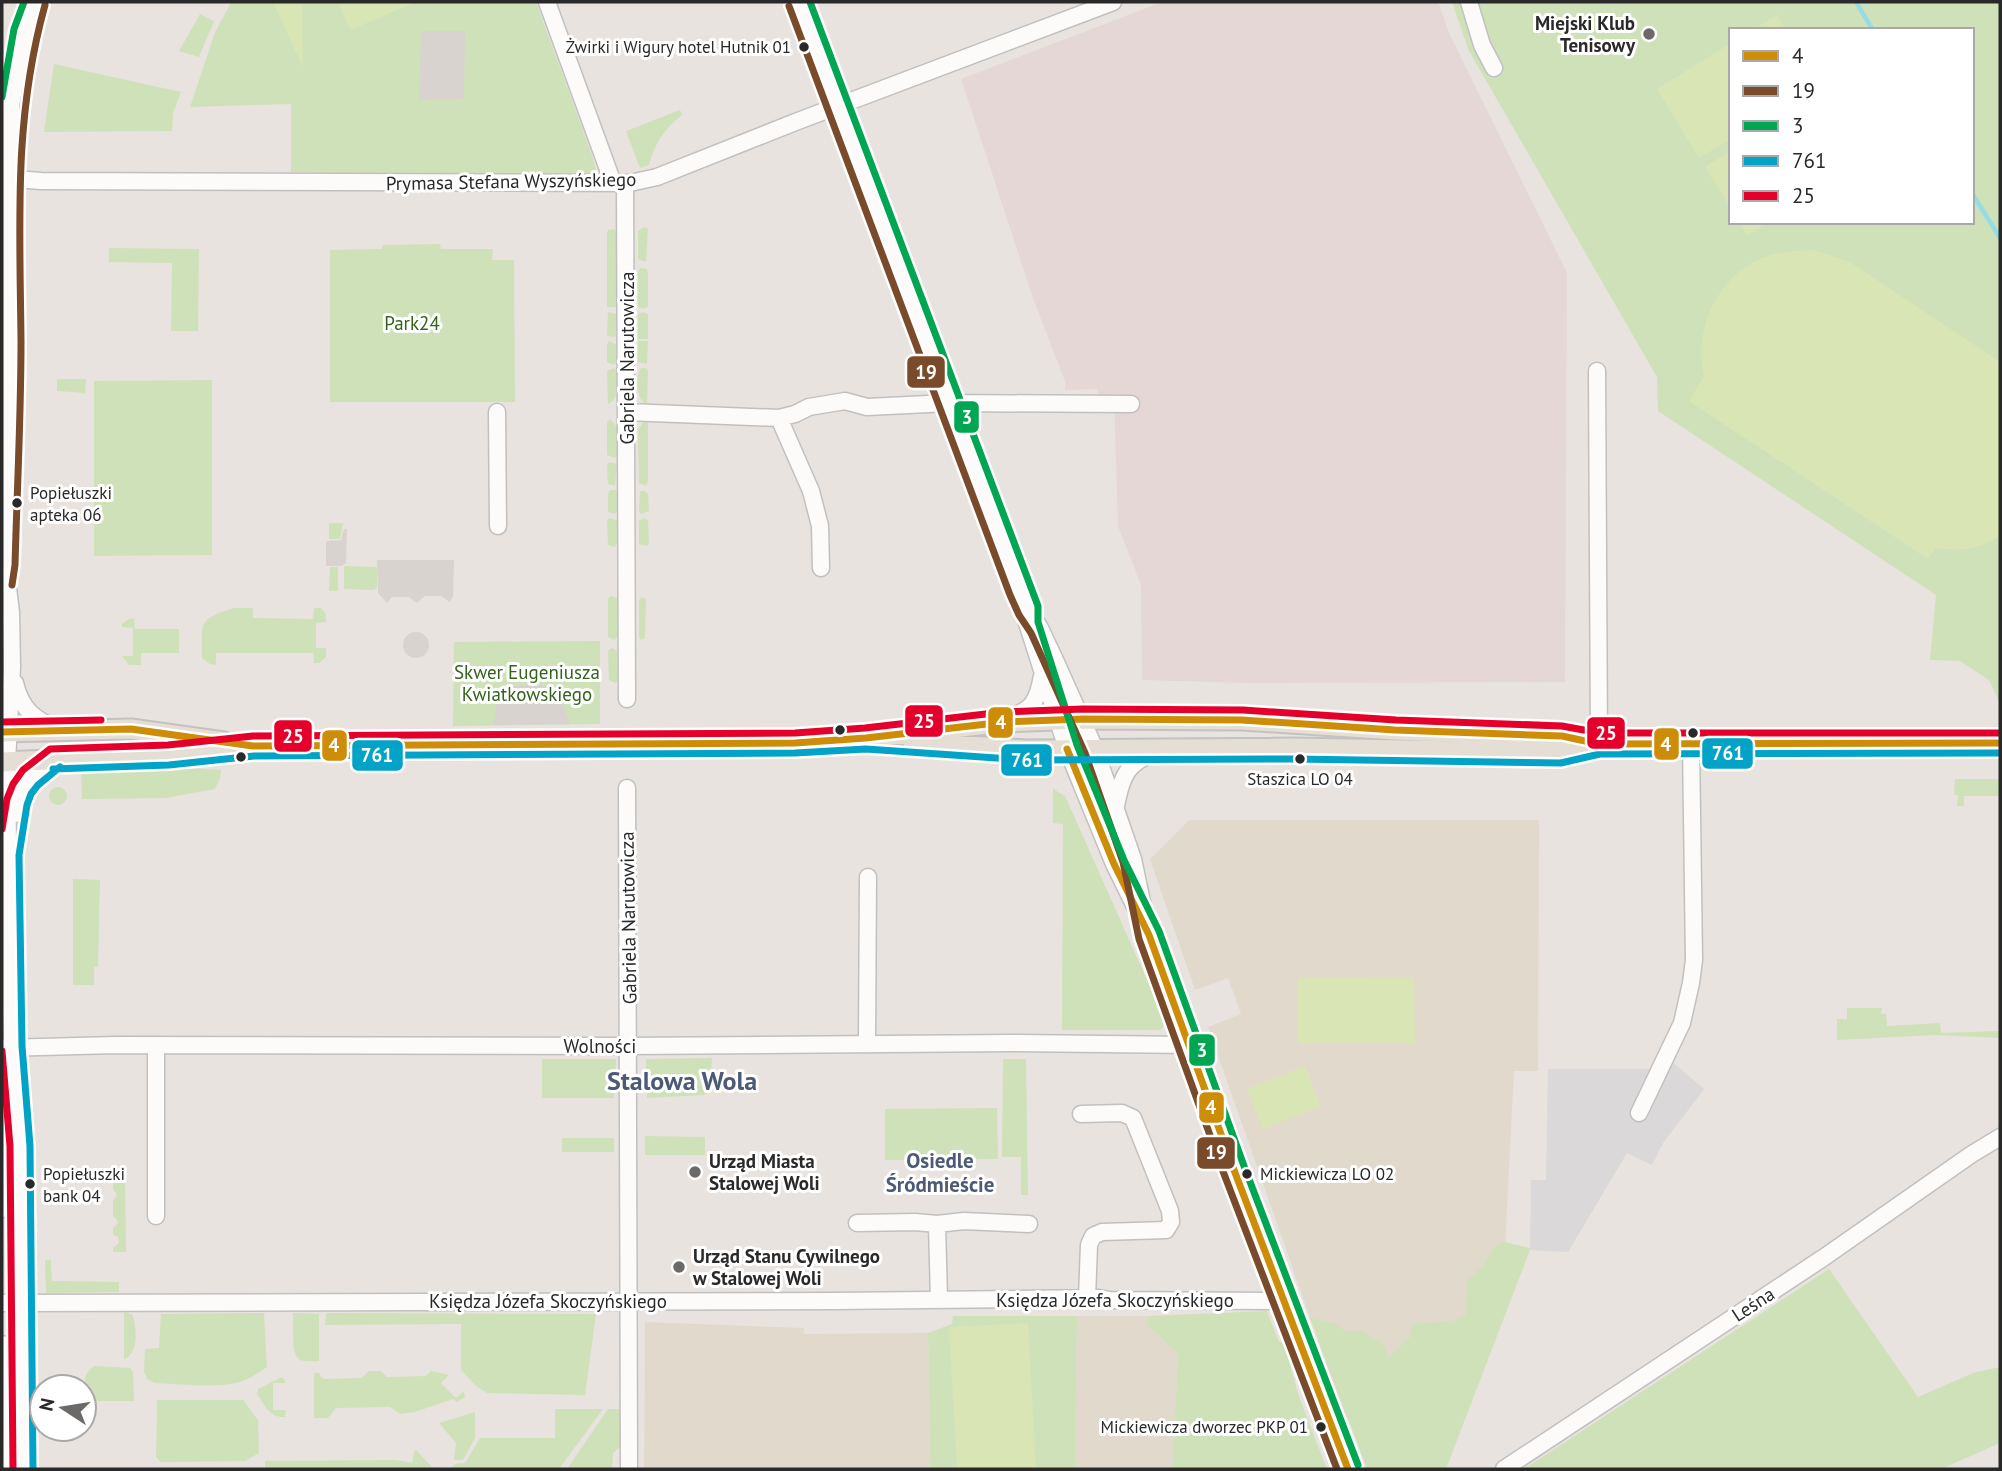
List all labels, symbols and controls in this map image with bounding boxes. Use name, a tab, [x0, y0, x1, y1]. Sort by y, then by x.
place label: Miejski Klub Tenisowy	[1535, 11, 1636, 57]
marker: Miejski Klub Tenisowy	[1641, 26, 1657, 42]
legend	[1729, 28, 1974, 224]
place label: Żwirki i Wigury hotel Hutnik 01	[566, 36, 791, 58]
marker: Żwirki i Wigury hotel Hutnik 01	[797, 40, 811, 54]
text: 4	[1792, 42, 1803, 69]
text: 19	[1792, 77, 1815, 104]
text: 3	[1792, 112, 1803, 139]
text: 761	[1792, 147, 1826, 174]
street label: Prymasa Stefana Wyszyńskiego	[386, 167, 636, 195]
text: 25	[1792, 182, 1815, 209]
street label: Gabriela Narutowicza	[615, 272, 639, 444]
park label: Park24	[384, 311, 440, 335]
line badge: 19	[906, 355, 946, 389]
text: 19	[915, 360, 937, 384]
line badge: 3	[953, 400, 980, 434]
text: 3	[962, 405, 972, 429]
place label: Popiełuszki apteka 06	[30, 482, 112, 526]
marker: Popiełuszki apteka 06	[10, 496, 24, 510]
park label: Skwer Eugeniusza Kwiatkowskiego	[454, 660, 600, 706]
line badge: 25	[904, 704, 944, 738]
line badge: 4	[987, 706, 1014, 739]
text: 25	[913, 709, 935, 733]
text: 4	[996, 710, 1007, 734]
line badge: 25	[1586, 716, 1626, 750]
line badge: 25	[273, 719, 313, 753]
text: 25	[1595, 721, 1617, 745]
unlabelled marker	[833, 723, 847, 737]
text: 25	[282, 724, 304, 748]
unlabelled marker	[1686, 726, 1700, 740]
line badge: 4	[1653, 727, 1680, 761]
line badge: 4	[321, 729, 348, 762]
text: 4	[1661, 732, 1672, 756]
text: 4	[329, 733, 340, 757]
line badge: 761	[1701, 737, 1754, 770]
line badge: 761	[351, 739, 404, 772]
text: 761	[1712, 741, 1744, 765]
text: 761	[361, 743, 393, 767]
line badge: 761	[1000, 743, 1053, 777]
text: 761	[1011, 748, 1043, 772]
unlabelled marker	[234, 750, 248, 764]
marker: Staszica LO 04	[1293, 752, 1307, 766]
place label: Staszica LO 04	[1247, 768, 1353, 790]
street label: Gabriela Narutowicza	[614, 831, 642, 1005]
line badge: 3	[1188, 1033, 1216, 1067]
street label: Wolności	[564, 1034, 636, 1058]
text: 3	[1197, 1038, 1207, 1062]
district label: Stalowa Wola	[607, 1064, 757, 1097]
line badge: 4	[1198, 1091, 1225, 1124]
text: 4	[1206, 1095, 1217, 1119]
line badge: 19	[1196, 1136, 1236, 1170]
text: 19	[1205, 1140, 1227, 1164]
district label: Osiedle Śródmieście	[886, 1147, 994, 1198]
place label: Urząd Miasta Stalowej Woli	[709, 1149, 820, 1195]
place label: Popiełuszki bank 04	[43, 1163, 125, 1207]
place label: Mickiewicza LO 02	[1260, 1163, 1394, 1185]
marker: Urząd Miasta Stalowej Woli	[687, 1164, 703, 1180]
marker: Mickiewicza LO 02	[1240, 1167, 1254, 1181]
marker: Popiełuszki bank 04	[23, 1177, 37, 1191]
place label: Urząd Stanu Cywilnego w Stalowej Woli	[692, 1244, 880, 1290]
marker: Urząd Stanu Cywilnego w Stalowej Woli	[671, 1259, 687, 1275]
street label: Leśna	[1727, 1281, 1779, 1327]
street label: Księdza Józefa Skoczyńskiego	[996, 1288, 1234, 1312]
street label: Księdza Józefa Skoczyńskiego	[429, 1289, 667, 1313]
north arrow	[28, 1373, 98, 1443]
text: N	[33, 1396, 59, 1413]
place label: Mickiewicza dworzec PKP 01	[1100, 1416, 1308, 1438]
marker: Mickiewicza dworzec PKP 01	[1314, 1420, 1328, 1434]

